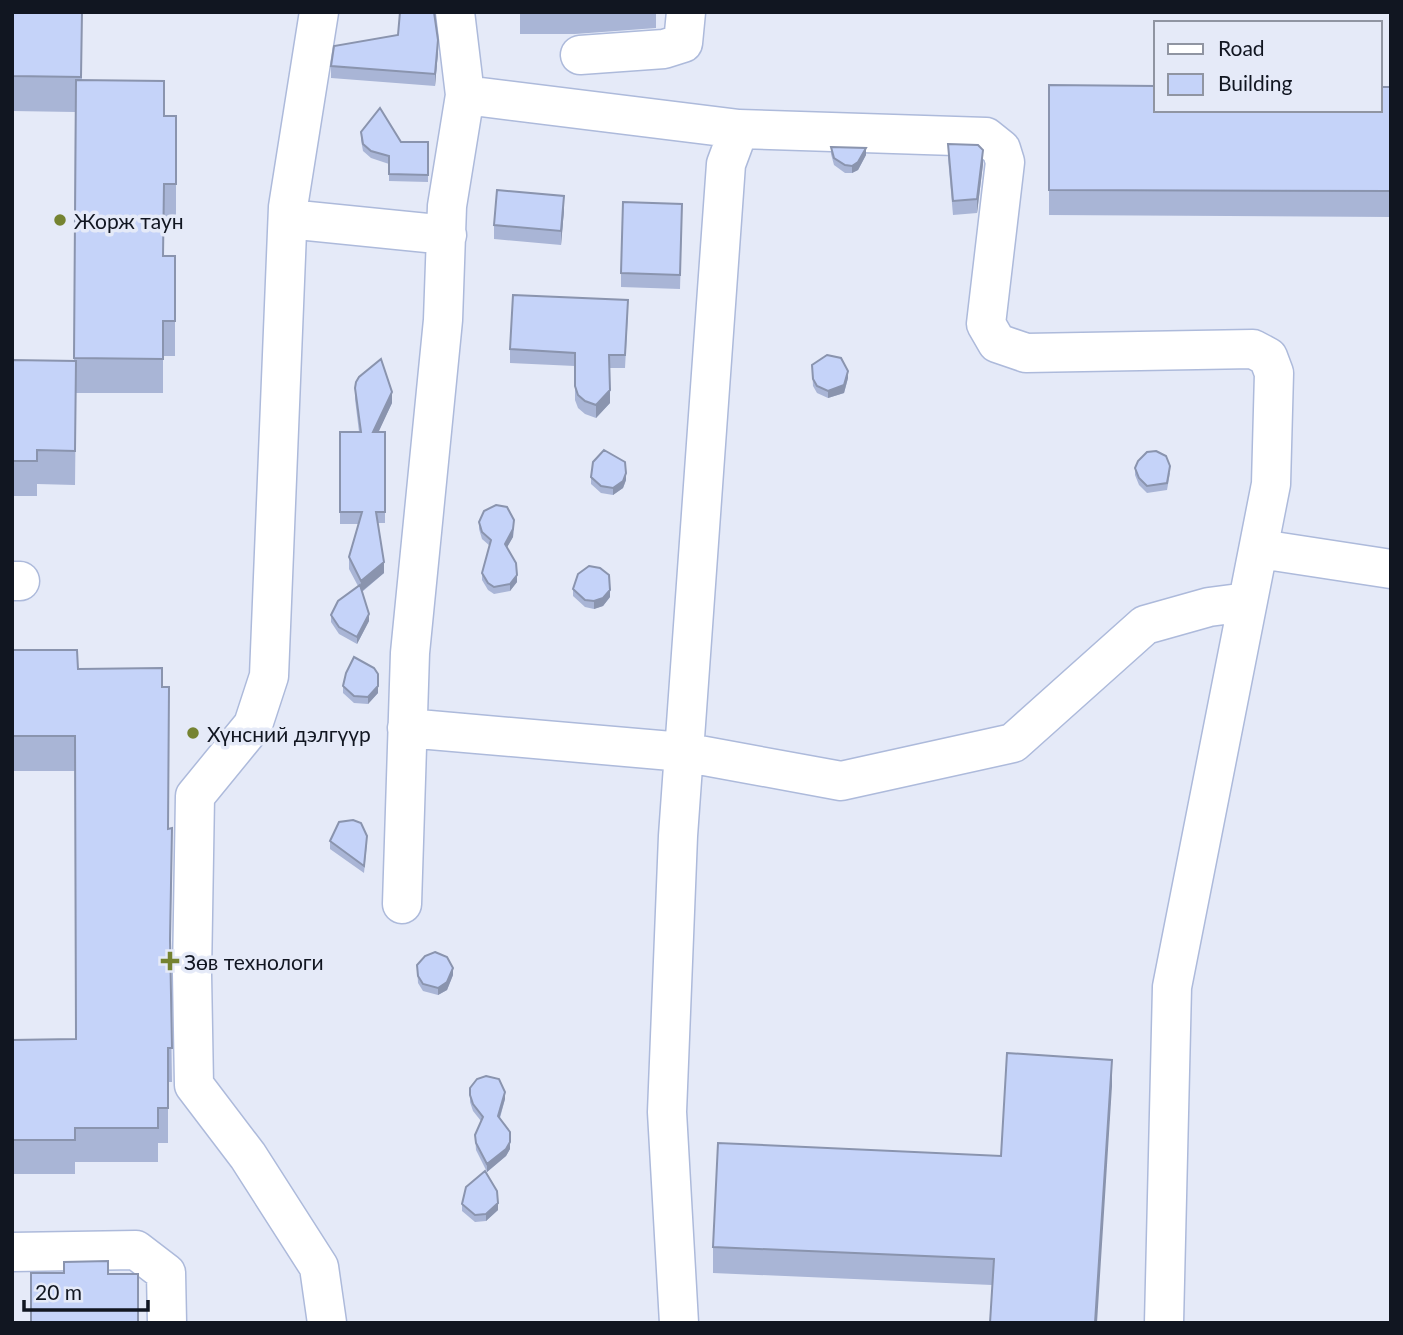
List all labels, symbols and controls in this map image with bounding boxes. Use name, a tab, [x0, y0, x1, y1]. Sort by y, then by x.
legend	[1154, 21, 1382, 112]
text: Road	[1218, 35, 1265, 60]
text: Building	[1218, 70, 1293, 95]
place label: Жорж таун	[74, 208, 184, 233]
marker: Жорж таун	[52, 212, 68, 228]
place label: Хүнсний дэлгүүр	[207, 721, 371, 746]
marker: Хүнсний дэлгүүр	[185, 725, 201, 741]
place label: Зөв технологи	[184, 949, 324, 974]
marker: Зөв технологи	[162, 953, 178, 969]
scale bar	[24, 1268, 149, 1312]
text: 20 m	[35, 1279, 82, 1304]

